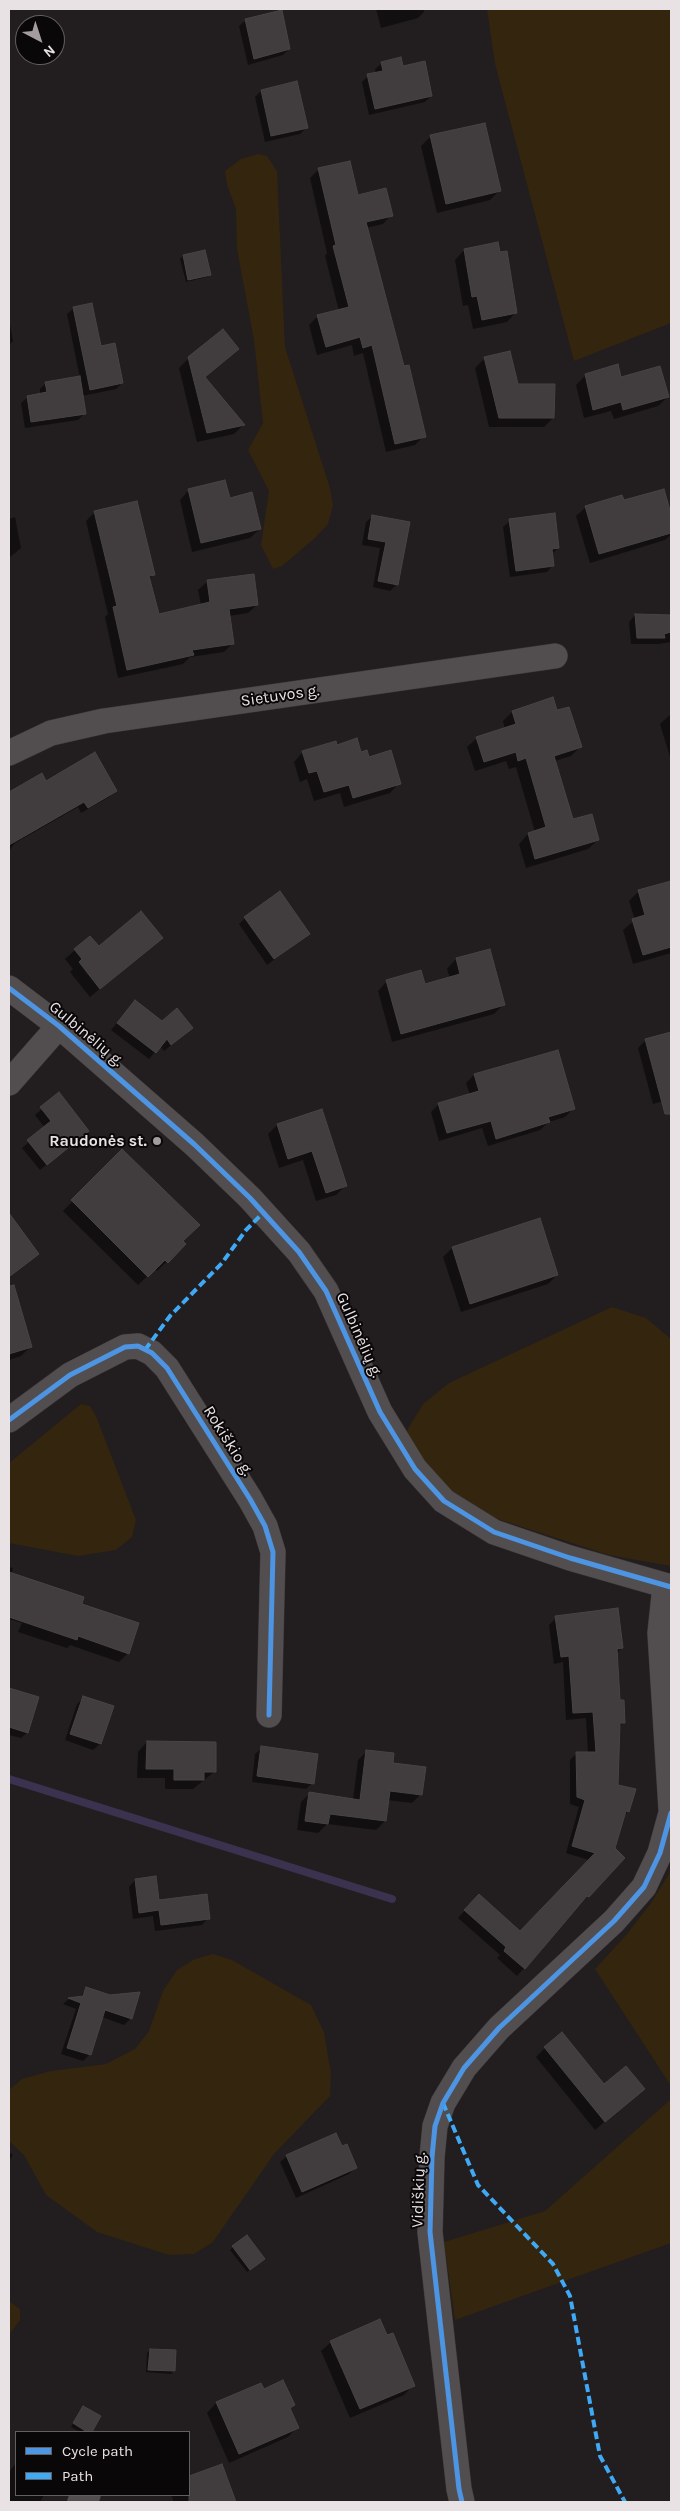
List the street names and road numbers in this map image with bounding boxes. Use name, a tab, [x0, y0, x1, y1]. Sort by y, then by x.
street label: Sietuvos g.	[239, 681, 321, 711]
street label: Gulbinėlių g.	[45, 997, 127, 1071]
street label: Gulbinėlių g.	[332, 1289, 386, 1381]
street label: Rokiškio g.	[199, 1402, 257, 1480]
street label: Vidiškių g.	[408, 2152, 430, 2228]

